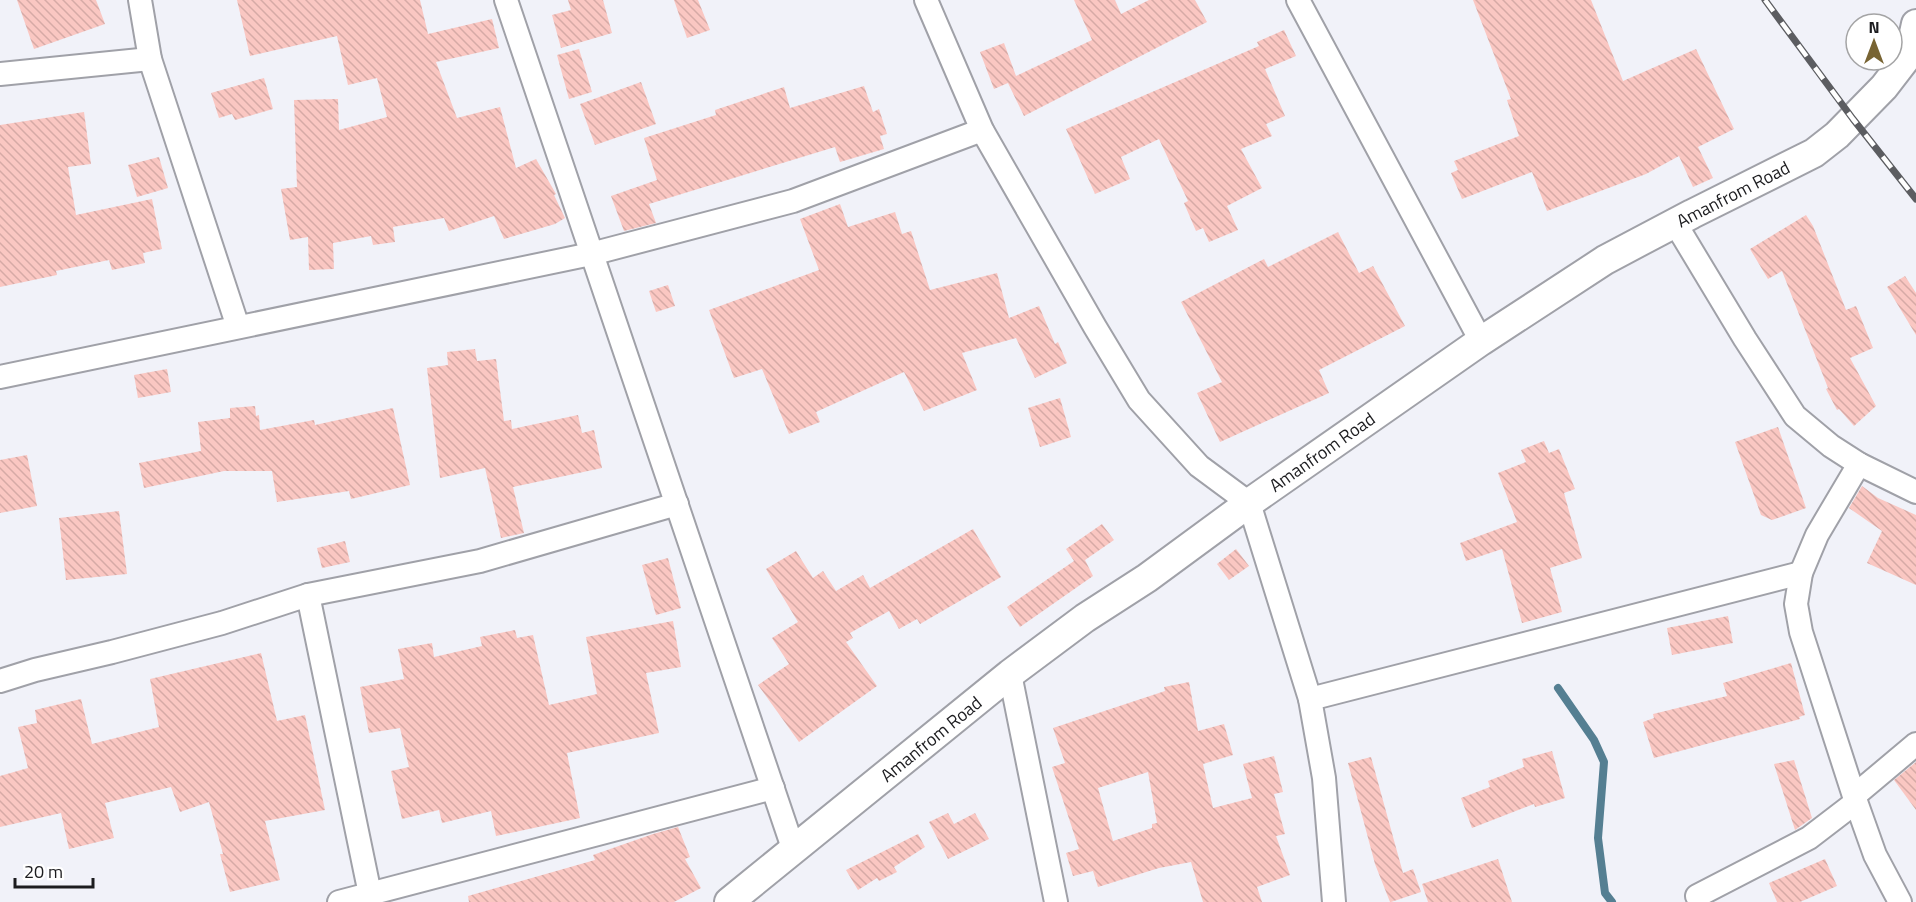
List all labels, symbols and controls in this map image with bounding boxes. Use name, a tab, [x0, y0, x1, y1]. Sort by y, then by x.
north arrow	[1844, 12, 1904, 72]
text: N	[1868, 15, 1880, 39]
street label: Amanfrom Road	[1672, 154, 1794, 234]
street label: Amanfrom Road	[1263, 405, 1381, 499]
street label: Amanfrom Road	[874, 690, 988, 788]
scale bar	[15, 851, 93, 889]
text: 20 m	[24, 858, 63, 885]

